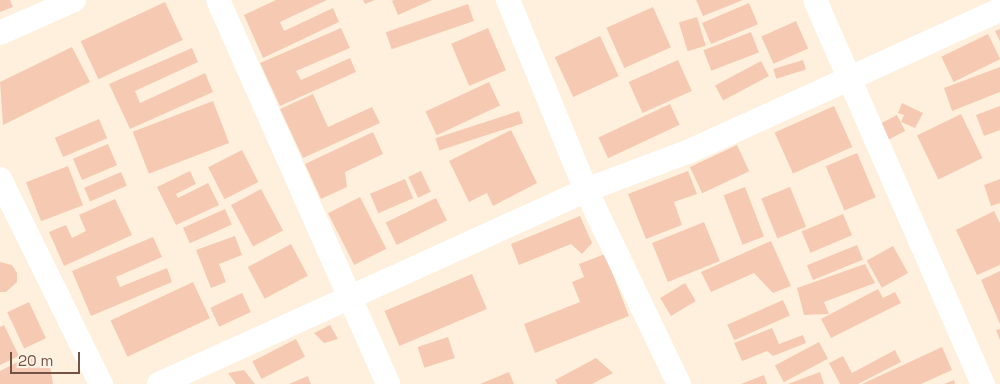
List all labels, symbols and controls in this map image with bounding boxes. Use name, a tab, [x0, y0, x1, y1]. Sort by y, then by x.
scale bar	[12, 342, 82, 374]
text: 20 m	[18, 351, 53, 370]

